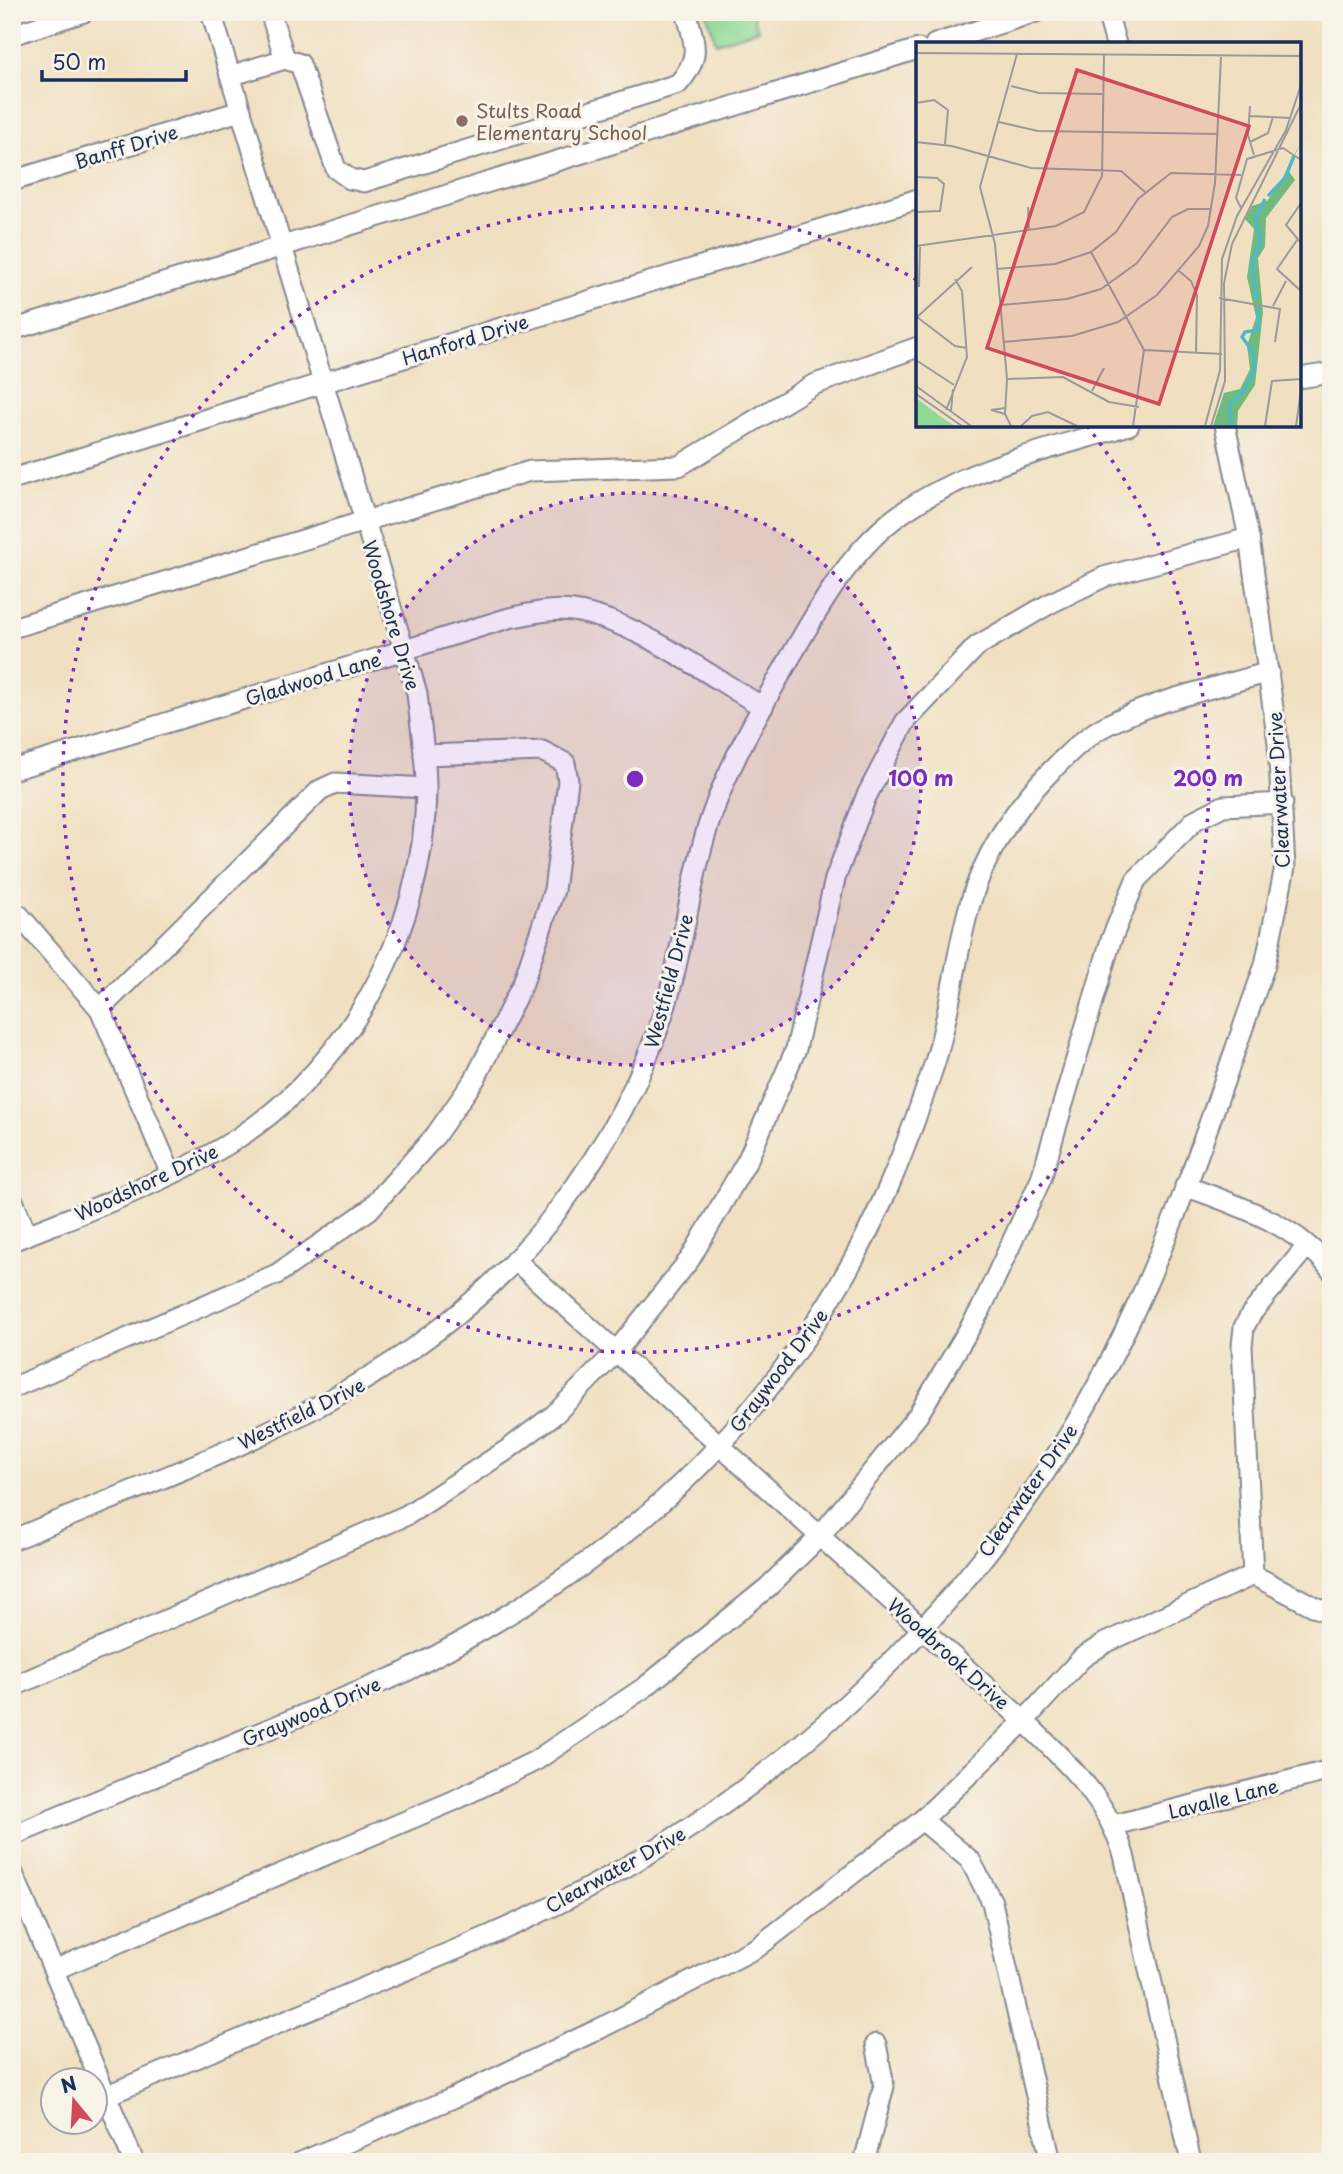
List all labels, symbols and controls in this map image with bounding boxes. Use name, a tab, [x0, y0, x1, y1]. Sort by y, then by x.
scale bar	[42, 38, 186, 82]
inset map	[916, 42, 1301, 427]
text: 50 m	[52, 45, 106, 77]
place label: Stults Road Elementary School	[476, 96, 647, 146]
marker: Stults Road Elementary School	[454, 113, 470, 129]
street label: Banff Drive	[71, 117, 181, 175]
street label: Hanford Drive	[398, 306, 532, 372]
street label: Woodshore Drive	[356, 537, 428, 693]
street label: Gladwood Lane	[242, 644, 384, 712]
street label: Clearwater Drive	[1260, 711, 1296, 869]
text: 100 m	[888, 761, 954, 793]
text: 200 m	[1173, 761, 1243, 793]
centre of rings	[623, 767, 647, 791]
street label: Westfield Drive	[637, 911, 699, 1051]
street label: Woodshore Drive	[70, 1136, 222, 1228]
street label: Graywood Drive	[722, 1302, 834, 1438]
street label: Westfield Drive	[233, 1370, 369, 1456]
street label: Clearwater Drive	[971, 1418, 1083, 1562]
street label: Woodbrook Drive	[882, 1591, 1016, 1715]
street label: Graywood Drive	[237, 1669, 385, 1753]
street label: Lavalle Lane	[1165, 1771, 1281, 1825]
street label: Clearwater Drive	[540, 1819, 690, 1919]
north arrow	[38, 2066, 108, 2136]
text: N	[57, 2068, 80, 2100]

